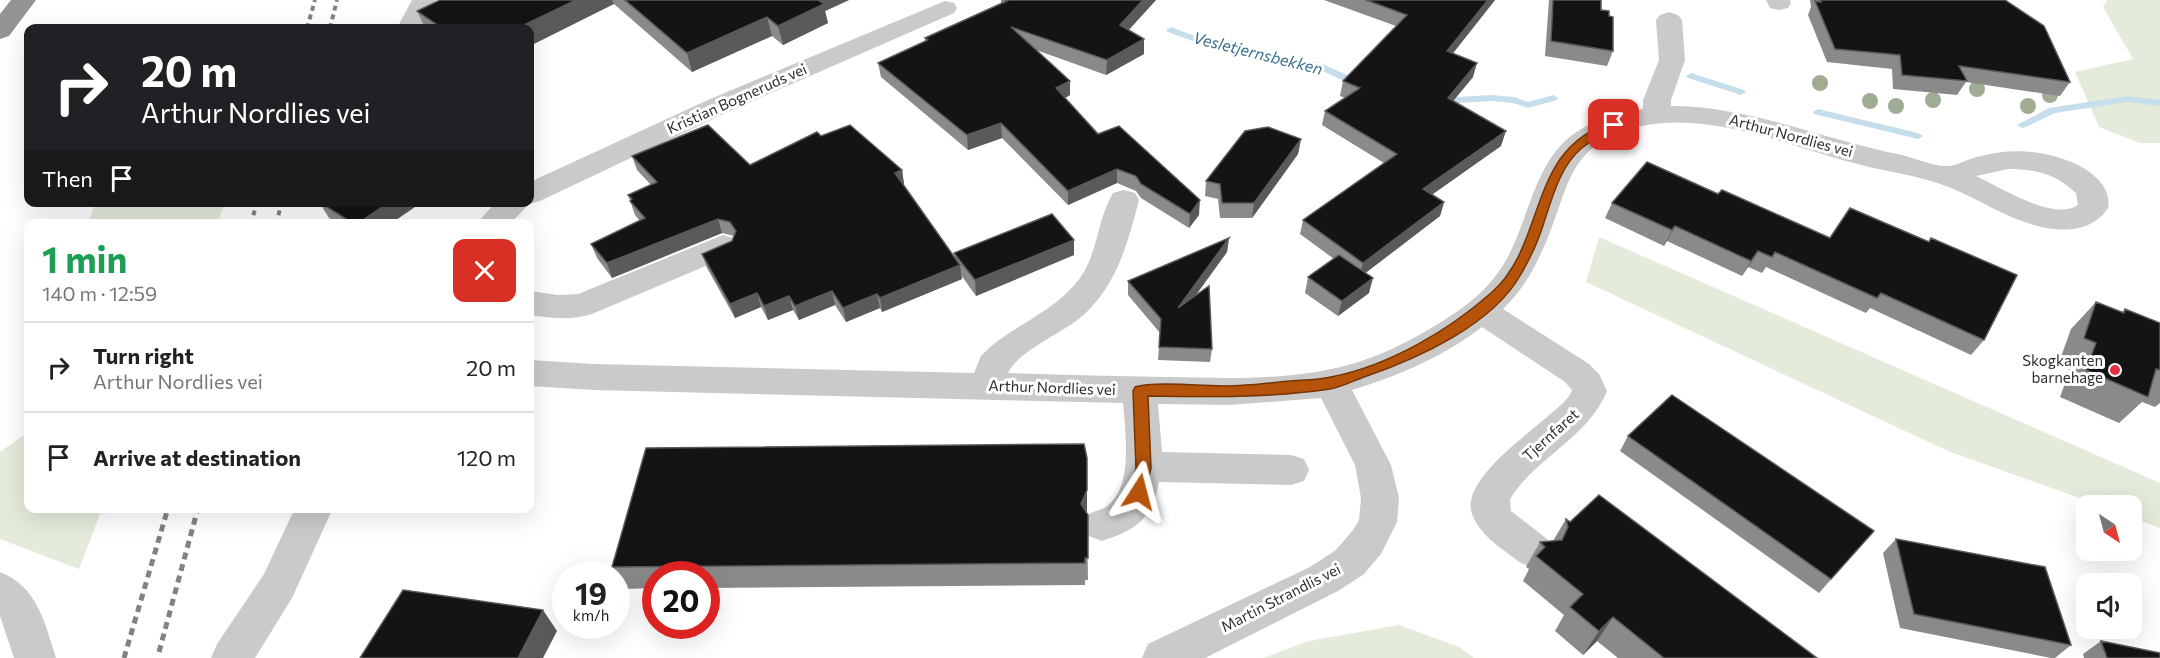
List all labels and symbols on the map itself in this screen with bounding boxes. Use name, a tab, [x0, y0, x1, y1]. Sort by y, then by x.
water label: Vesletjernsbekken	[1192, 27, 1325, 78]
street label: Kristian Bogneruds vei	[664, 59, 809, 137]
pin	[1588, 99, 1639, 150]
street label: Arthur Nordlies vei	[1727, 110, 1855, 160]
place label: Skogkanten barnehage	[2022, 351, 2103, 386]
marker: Skogkanten barnehage	[2108, 363, 2122, 377]
street label: Arthur Nordlies vei	[988, 376, 1116, 398]
street label: Tjernfaret	[1519, 404, 1582, 464]
position arrow	[1107, 460, 1171, 524]
north arrow	[2076, 495, 2142, 561]
street label: Martin Strandlis vei	[1218, 559, 1343, 635]
speed limit sign: 20	[642, 561, 720, 639]

